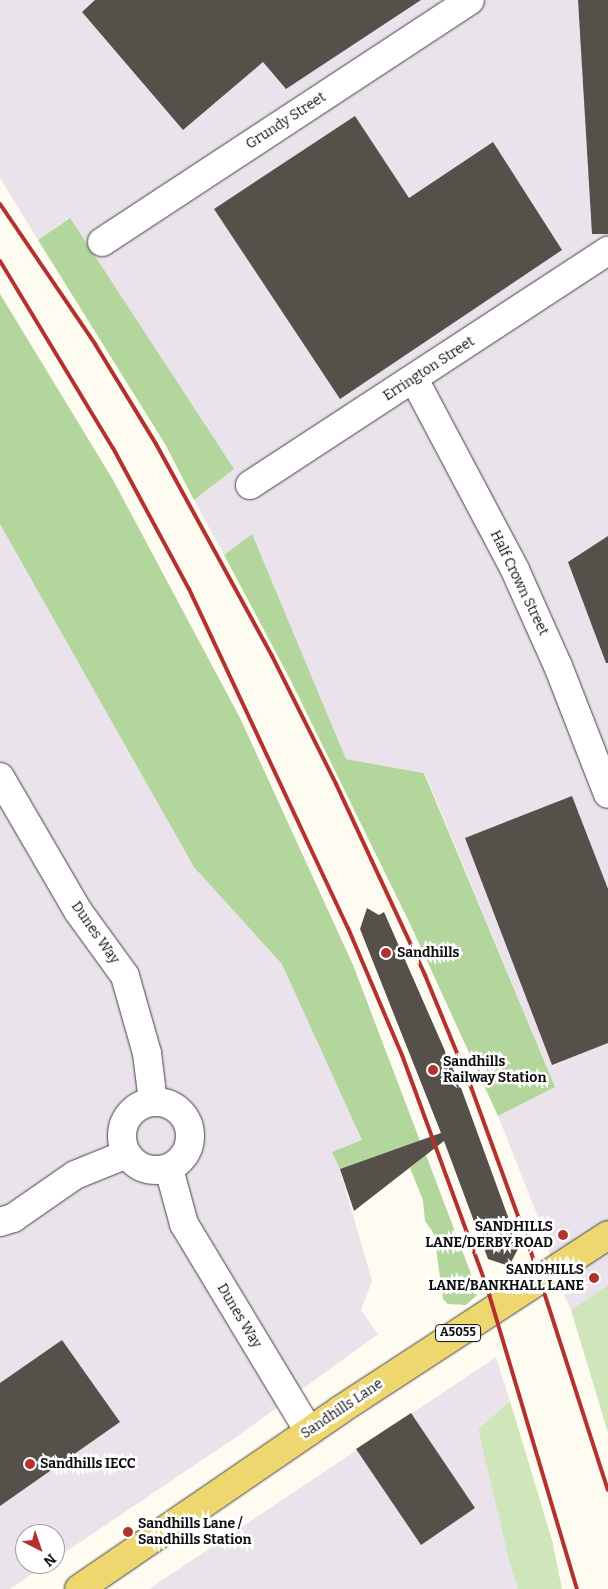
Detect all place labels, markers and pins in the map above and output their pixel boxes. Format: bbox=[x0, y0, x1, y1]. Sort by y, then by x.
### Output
place label: Sandhills bbox=[397, 945, 459, 961]
marker: Sandhills bbox=[379, 946, 393, 960]
place label: Sandhills Railway Station bbox=[443, 1054, 546, 1086]
marker: Sandhills Railway Station bbox=[427, 1064, 439, 1076]
place label: SANDHILLS LANE/DERBY ROAD bbox=[425, 1219, 553, 1252]
marker: SANDHILLS LANE/DERBY ROAD bbox=[557, 1229, 569, 1241]
place label: SANDHILLS LANE/BANKHALL LANE bbox=[429, 1262, 584, 1294]
marker: SANDHILLS LANE/BANKHALL LANE bbox=[588, 1272, 600, 1284]
place label: Sandhills IECC bbox=[40, 1456, 136, 1472]
marker: Sandhills IECC bbox=[24, 1458, 36, 1470]
place label: Sandhills Lane / Sandhills Station bbox=[138, 1516, 252, 1548]
marker: Sandhills Lane / Sandhills Station bbox=[122, 1526, 134, 1538]

